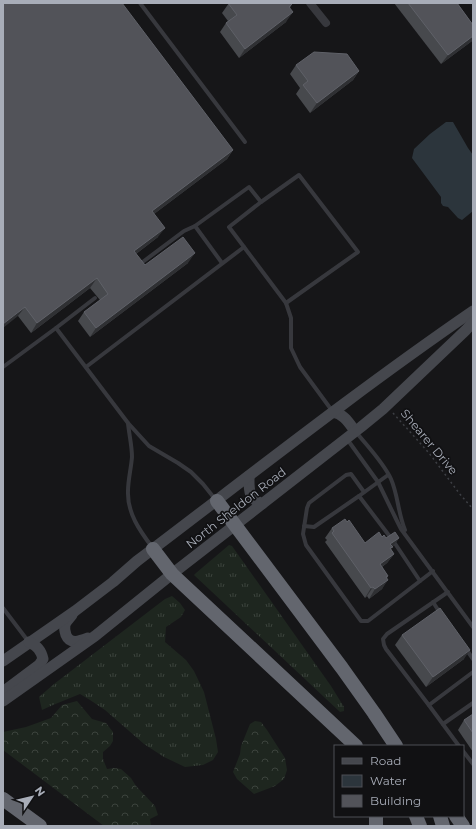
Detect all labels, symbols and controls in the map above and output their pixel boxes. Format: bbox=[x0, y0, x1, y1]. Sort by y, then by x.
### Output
street label: Shearer Drive bbox=[398, 406, 461, 478]
street label: North Sheldon Road bbox=[183, 464, 289, 551]
legend bbox=[334, 745, 464, 817]
text: Road bbox=[370, 753, 401, 768]
text: Water bbox=[370, 773, 407, 788]
north arrow bbox=[12, 777, 52, 817]
text: N bbox=[32, 784, 48, 799]
text: Building bbox=[370, 793, 421, 808]

